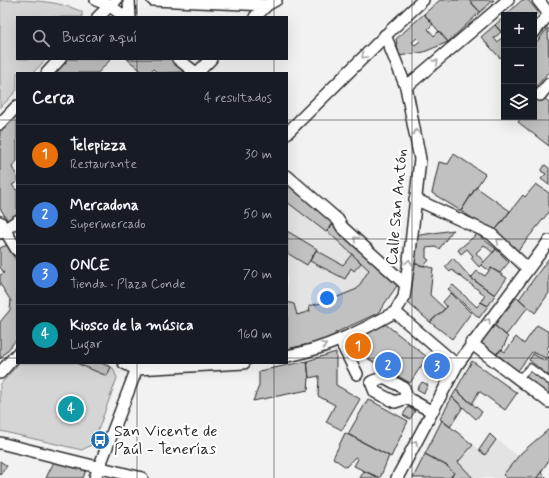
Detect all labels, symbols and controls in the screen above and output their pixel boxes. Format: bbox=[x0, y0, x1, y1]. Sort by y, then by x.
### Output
map controls bbox=[501, 12, 537, 120]
button: + bbox=[501, 12, 537, 48]
search box bbox=[16, 16, 288, 60]
icon: search bbox=[30, 27, 52, 49]
text: Buscar aquí bbox=[62, 28, 137, 48]
button: − bbox=[501, 48, 537, 84]
one-way arrow bbox=[361, 51, 369, 59]
one-way arrow bbox=[431, 59, 439, 67]
button: layers bbox=[501, 84, 537, 120]
text: Cerca bbox=[32, 87, 75, 109]
text: 4 resultados bbox=[204, 90, 272, 107]
one-way arrow bbox=[412, 129, 421, 136]
text: Telepizza bbox=[70, 136, 127, 156]
text: 1 bbox=[42, 146, 48, 163]
text: 30 m bbox=[245, 146, 272, 163]
street label: Calle San Antón bbox=[381, 148, 413, 266]
text: Restaurante bbox=[70, 156, 137, 173]
text: Mercadona bbox=[70, 196, 139, 216]
text: 2 bbox=[42, 206, 48, 223]
text: 50 m bbox=[243, 206, 272, 223]
text: Supermercado bbox=[70, 216, 146, 233]
one-way arrow bbox=[353, 237, 360, 244]
one-way arrow bbox=[496, 239, 504, 246]
text: ONCE bbox=[70, 256, 110, 276]
one-way arrow bbox=[404, 258, 413, 265]
text: 3 bbox=[42, 266, 48, 283]
text: 70 m bbox=[243, 266, 272, 283]
text: Tienda · Plaza Conde bbox=[70, 276, 186, 293]
your location bbox=[317, 288, 337, 308]
text: Kiosco de la música bbox=[70, 316, 194, 336]
one-way arrow bbox=[483, 319, 490, 326]
text: 4 bbox=[41, 326, 49, 343]
text: 160 m bbox=[237, 326, 272, 343]
pin: 1 bbox=[345, 331, 371, 361]
text: Lugar bbox=[70, 336, 102, 353]
one-way arrow bbox=[321, 342, 328, 350]
pin: 2 bbox=[375, 350, 401, 380]
pin: 3 bbox=[424, 351, 450, 381]
pin: 4 bbox=[58, 394, 84, 424]
place label: San Vicente de Paúl - Tenerías bbox=[114, 421, 217, 460]
bus stop icon: San Vicente de Paúl - Tenerías bbox=[89, 429, 111, 451]
one-way arrow bbox=[410, 440, 418, 447]

